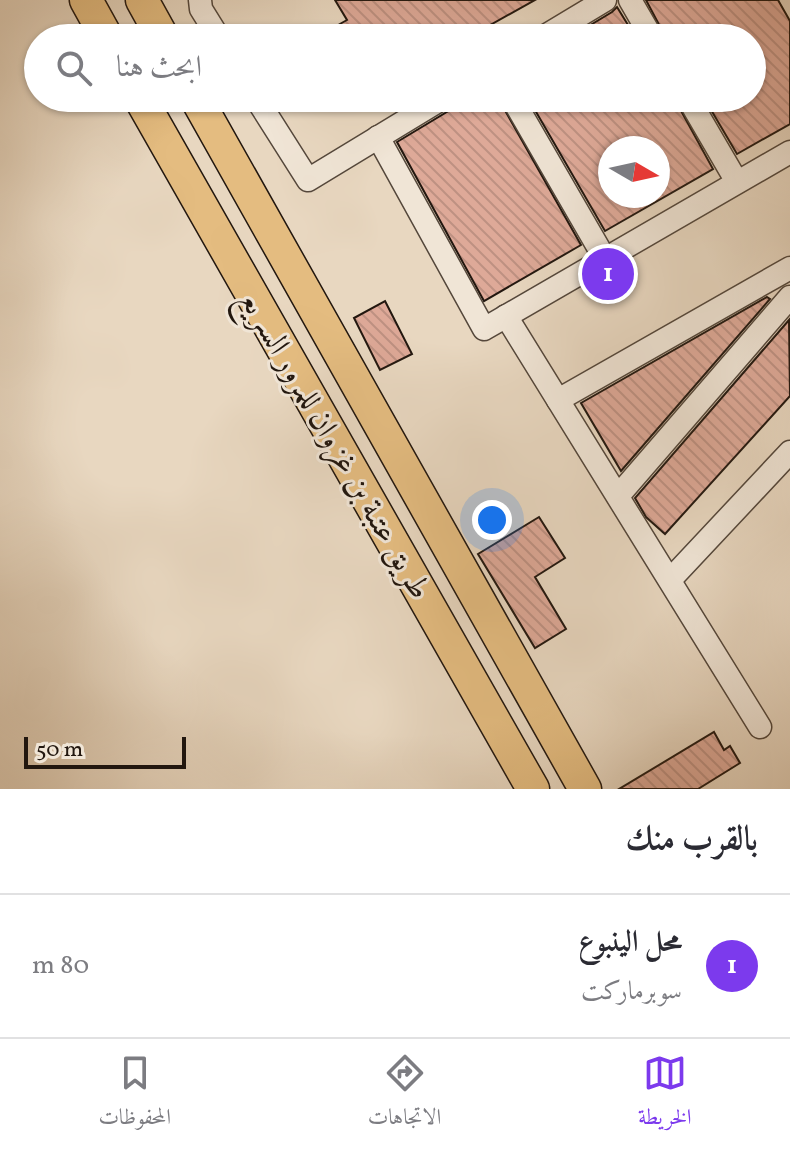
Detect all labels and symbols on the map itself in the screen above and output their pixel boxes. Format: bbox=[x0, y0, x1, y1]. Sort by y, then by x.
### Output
north arrow bbox=[598, 136, 670, 208]
pin: 1 bbox=[582, 244, 634, 304]
street label: طريق عتبة بن غزوان للمرور السريع bbox=[223, 283, 440, 610]
your location bbox=[472, 500, 512, 540]
scale bar bbox=[24, 733, 186, 769]

